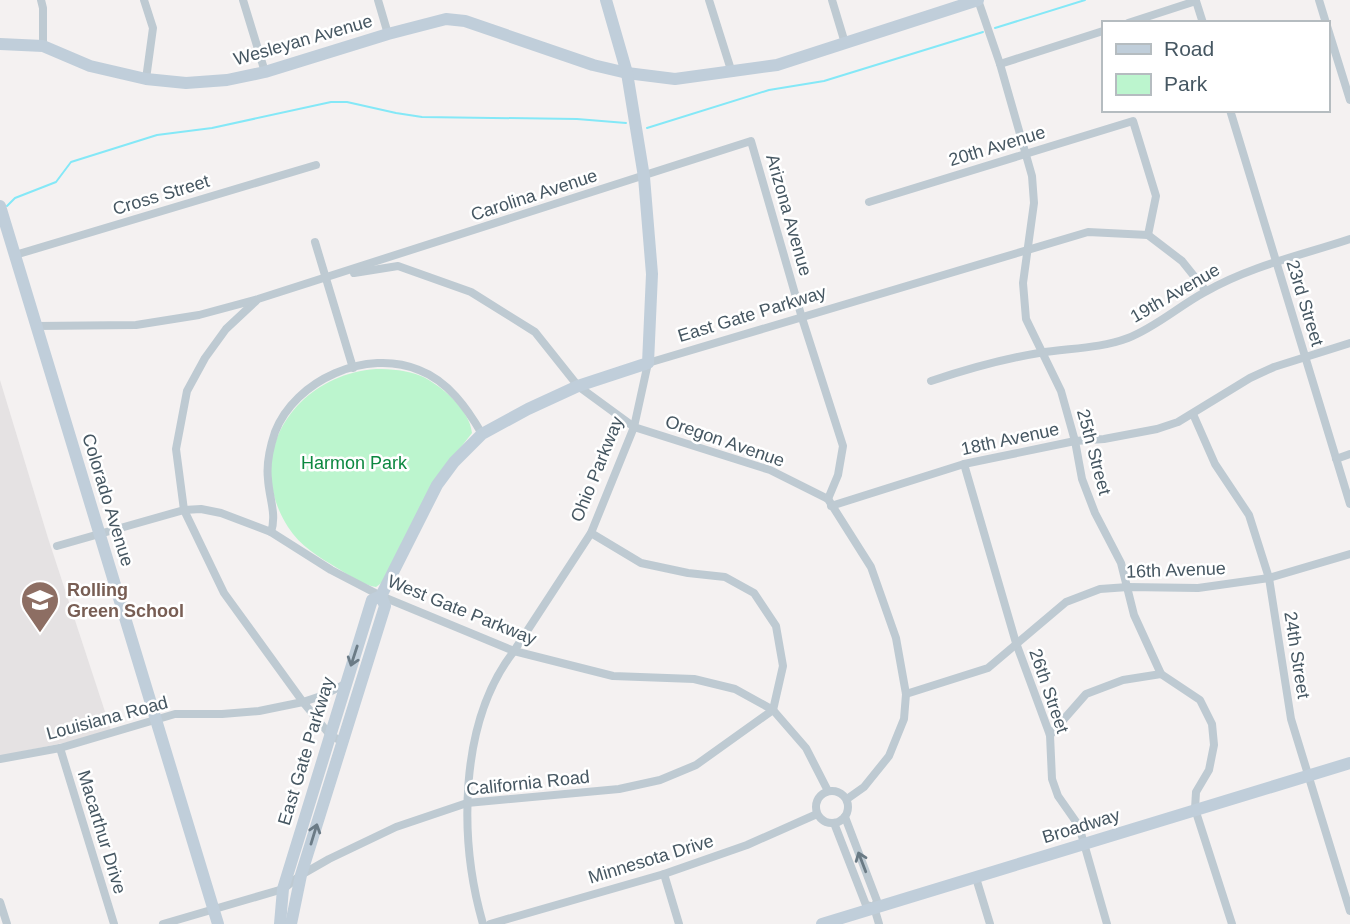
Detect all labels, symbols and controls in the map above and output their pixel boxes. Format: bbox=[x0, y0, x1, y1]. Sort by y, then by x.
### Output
street label: Wesleyan Avenue bbox=[231, 11, 375, 69]
legend bbox=[1102, 21, 1329, 112]
text: Road bbox=[1164, 37, 1214, 60]
text: Park bbox=[1164, 72, 1208, 95]
street label: 20th Avenue bbox=[946, 122, 1048, 170]
street label: Arizona Avenue bbox=[762, 152, 816, 278]
street label: Carolina Avenue bbox=[468, 165, 600, 225]
street label: Cross Street bbox=[110, 171, 212, 219]
street label: 23rd Street bbox=[1282, 257, 1328, 349]
street label: 19th Avenue bbox=[1127, 259, 1223, 327]
street label: East Gate Parkway bbox=[675, 282, 829, 346]
street label: 25th Street bbox=[1073, 407, 1115, 497]
street label: Oregon Avenue bbox=[663, 411, 787, 471]
street label: Ohio Parkway bbox=[567, 413, 627, 525]
street label: 18th Avenue bbox=[959, 419, 1061, 459]
street label: Colorado Avenue bbox=[78, 431, 138, 569]
park label: Harmon Park bbox=[301, 453, 408, 473]
street label: 16th Avenue bbox=[1126, 558, 1226, 582]
street label: West Gate Parkway bbox=[385, 571, 539, 649]
school or university icon: Rolling Green School bbox=[19, 579, 61, 634]
place label: Rolling Green School bbox=[67, 580, 184, 621]
street label: 24th Street bbox=[1280, 610, 1314, 700]
one-way arrow bbox=[346, 644, 359, 666]
street label: 26th Street bbox=[1025, 646, 1073, 736]
street label: East Gate Parkway bbox=[274, 674, 338, 828]
street label: Louisiana Road bbox=[44, 692, 170, 744]
street label: California Road bbox=[465, 767, 591, 799]
street label: Macarthur Drive bbox=[74, 768, 130, 896]
street label: Broadway bbox=[1040, 805, 1122, 847]
one-way arrow bbox=[308, 824, 321, 846]
street label: Minnesota Drive bbox=[586, 830, 716, 888]
one-way arrow bbox=[855, 852, 868, 874]

